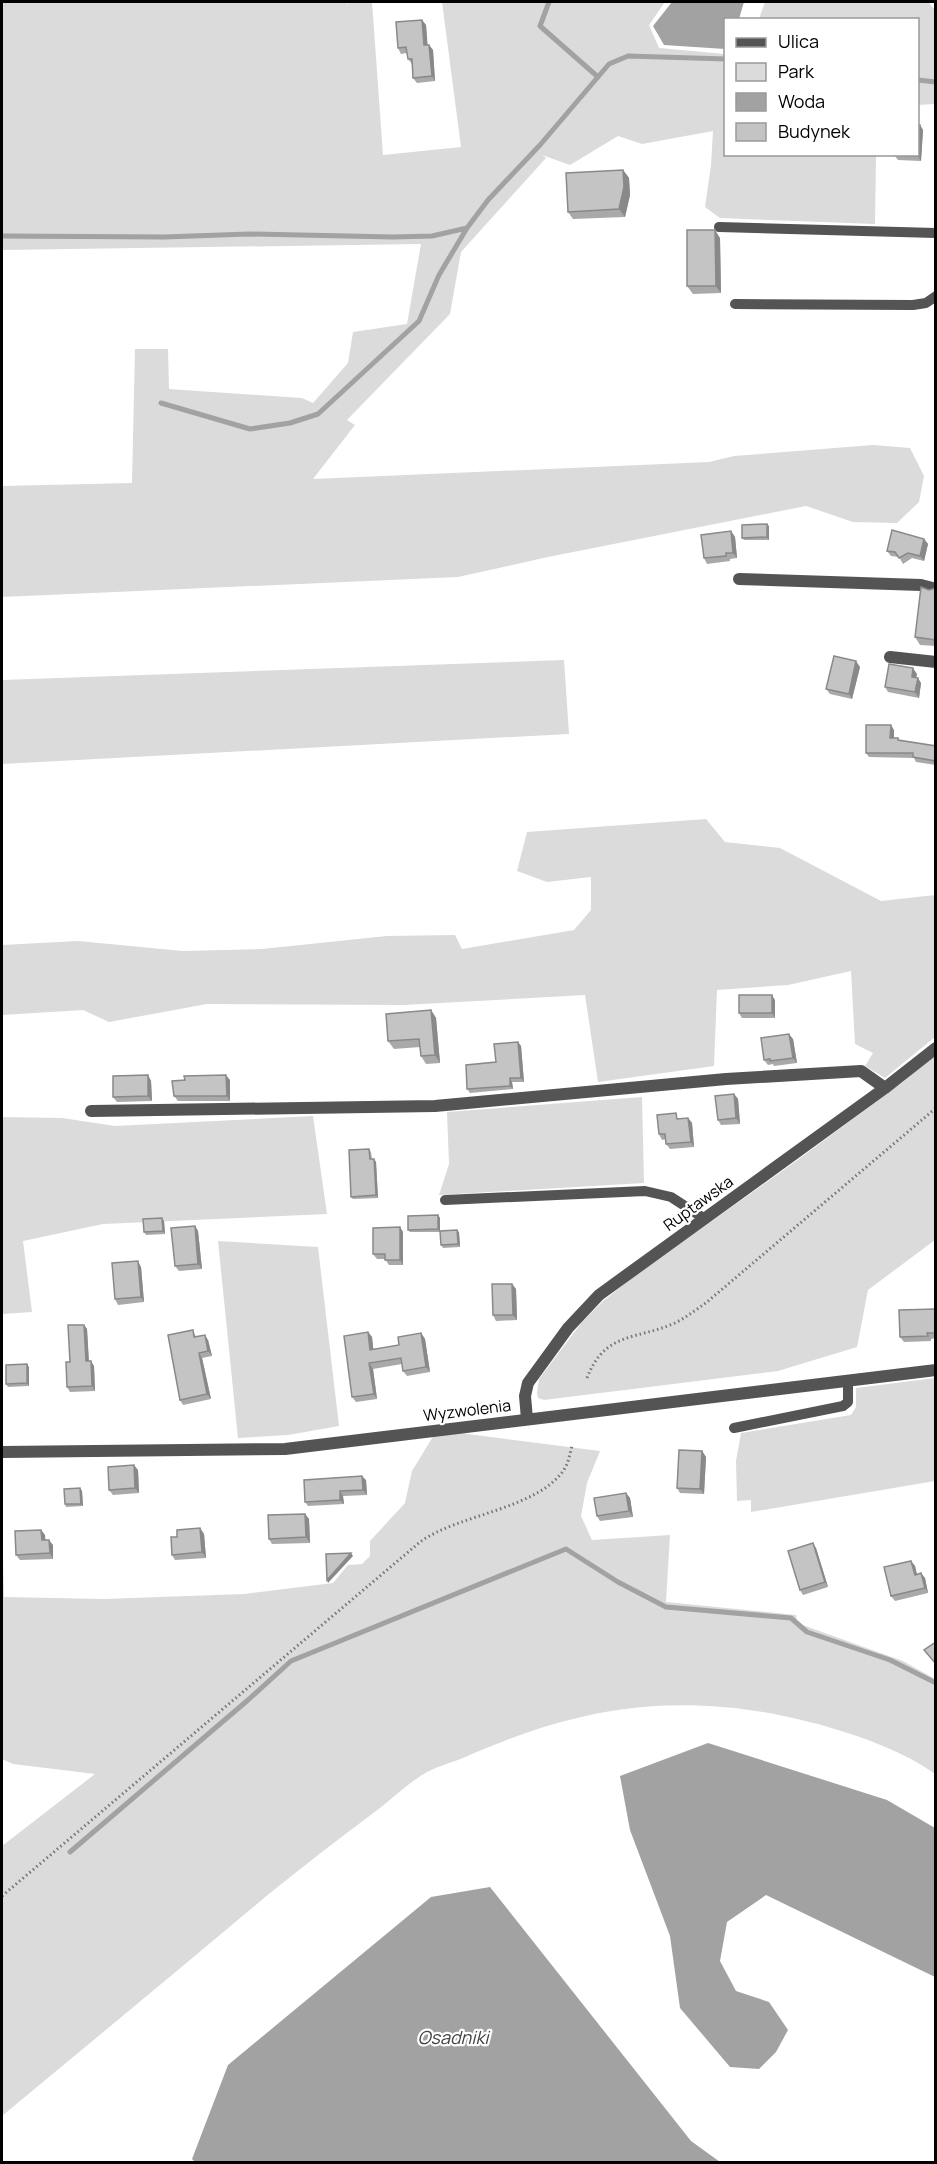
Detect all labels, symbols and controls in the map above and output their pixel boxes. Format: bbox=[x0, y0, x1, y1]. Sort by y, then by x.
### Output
legend bbox=[724, 18, 919, 156]
text: Ulica bbox=[778, 29, 819, 53]
text: Park bbox=[778, 59, 815, 83]
text: Woda bbox=[778, 89, 825, 113]
text: Budynek bbox=[778, 119, 851, 143]
street label: Ruptawska bbox=[659, 1170, 737, 1236]
street label: Wyzwolenia bbox=[422, 1394, 512, 1426]
water label: Osadniki bbox=[417, 2025, 491, 2049]

